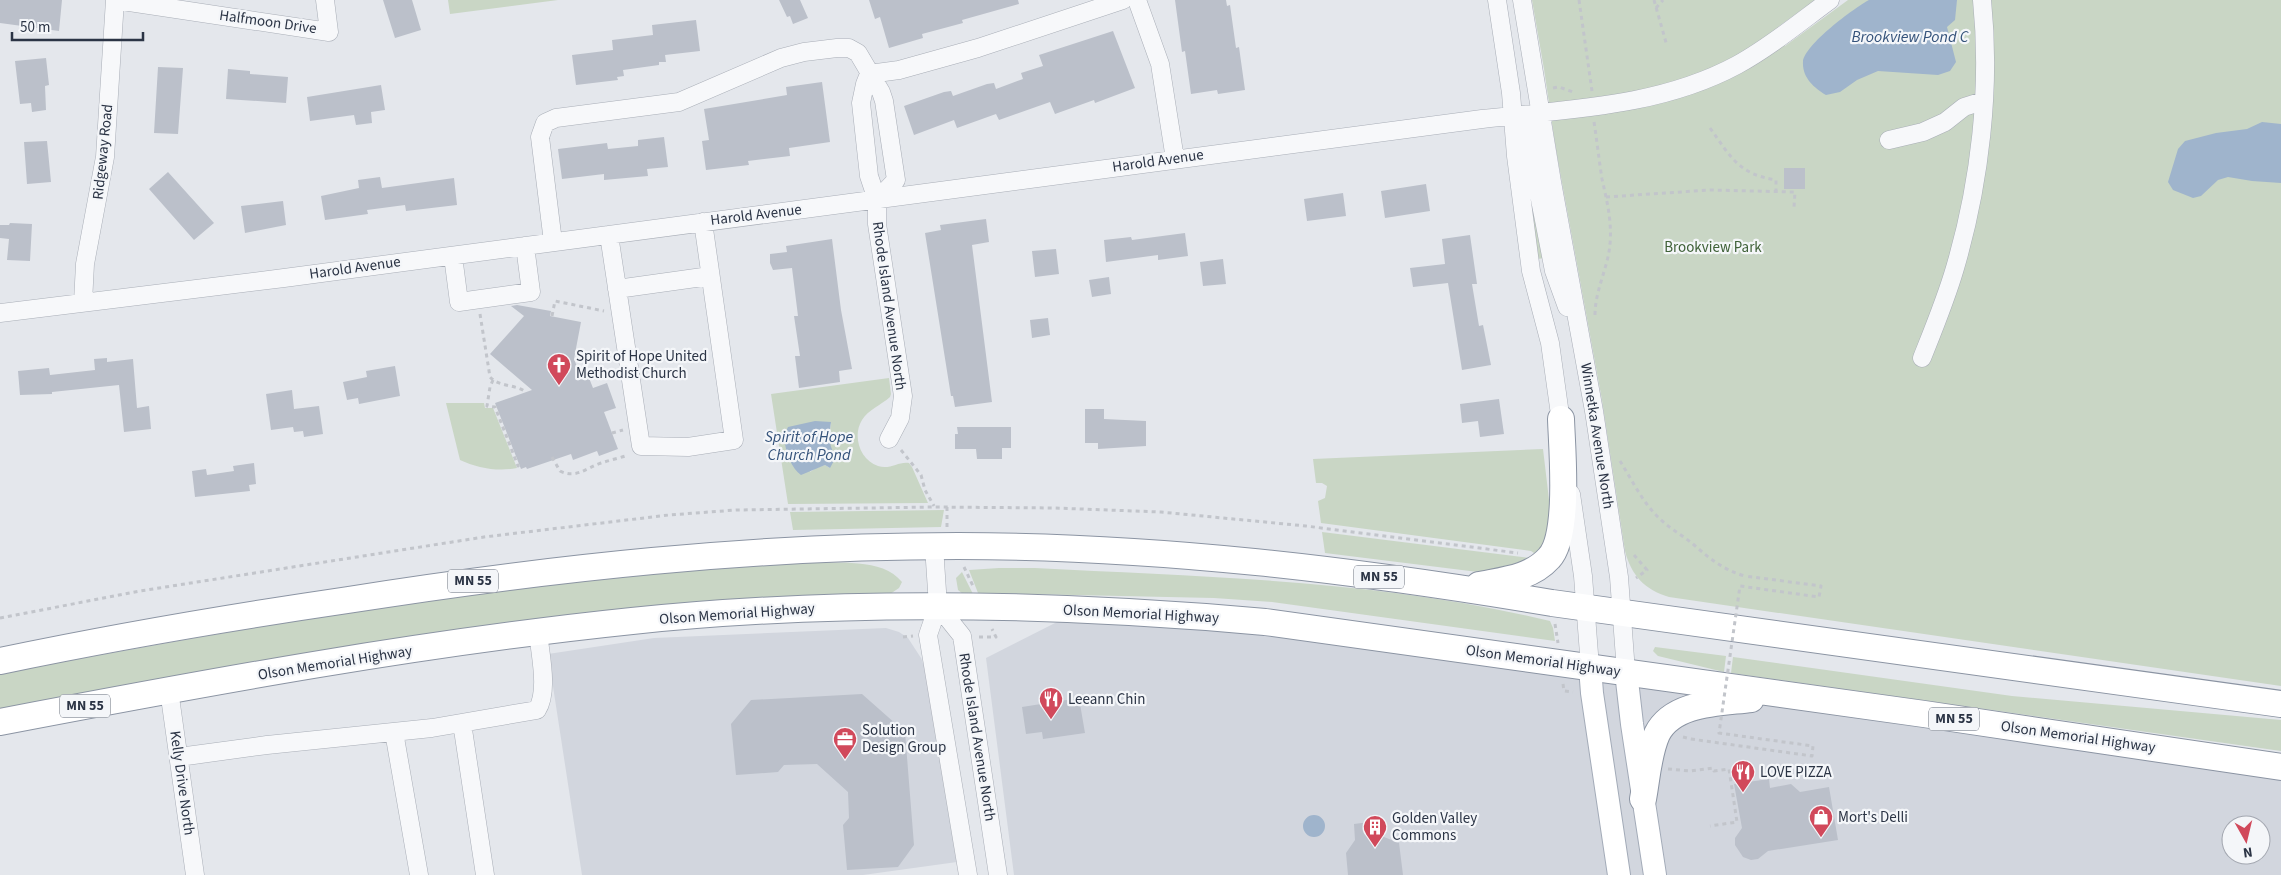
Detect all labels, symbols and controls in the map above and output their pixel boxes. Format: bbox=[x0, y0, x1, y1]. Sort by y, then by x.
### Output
street label: Halfmoon Drive bbox=[218, 5, 318, 39]
scale bar bbox=[12, 10, 144, 42]
text: 50 m bbox=[20, 17, 50, 38]
water label: Brookview Pond C bbox=[1851, 26, 1969, 48]
street label: Ridgeway Road bbox=[88, 103, 118, 201]
street label: Harold Avenue bbox=[1111, 144, 1205, 178]
street label: Harold Avenue bbox=[709, 199, 803, 231]
street label: Rhode Island Avenue North bbox=[867, 220, 911, 392]
park label: Brookview Park bbox=[1664, 237, 1762, 258]
street label: Harold Avenue bbox=[308, 251, 402, 285]
place label: Spirit of Hope United Methodist Church bbox=[576, 346, 707, 384]
church icon: Spirit of Hope United Methodist Church bbox=[546, 352, 572, 386]
street label: Winnetka Avenue North bbox=[1575, 361, 1619, 511]
water label: Spirit of Hope Church Pond bbox=[765, 426, 854, 466]
road number: MN 55 bbox=[1354, 566, 1404, 588]
road number: MN 55 bbox=[448, 570, 498, 592]
street label: Olson Memorial Highway bbox=[658, 598, 816, 630]
street label: Olson Memorial Highway bbox=[1063, 599, 1219, 629]
street label: Olson Memorial Highway bbox=[256, 640, 414, 686]
street label: Olson Memorial Highway bbox=[1464, 640, 1622, 682]
street label: Rhode Island Avenue North bbox=[953, 651, 1001, 823]
restaurant icon: Leeann Chin bbox=[1038, 686, 1064, 720]
place label: Leeann Chin bbox=[1068, 689, 1145, 710]
road number: MN 55 bbox=[60, 694, 110, 718]
road number: MN 55 bbox=[1929, 708, 1979, 731]
street label: Olson Memorial Highway bbox=[1999, 716, 2157, 758]
place label: Solution Design Group bbox=[862, 720, 946, 758]
office icon: Solution Design Group bbox=[832, 726, 858, 760]
street label: Kelly Drive North bbox=[164, 729, 200, 837]
restaurant icon: LOVE PIZZA bbox=[1730, 759, 1756, 793]
place label: LOVE PIZZA bbox=[1760, 762, 1833, 783]
shop icon: Mort's Delli bbox=[1808, 804, 1834, 838]
place label: Mort's Delli bbox=[1838, 807, 1908, 828]
place label: Golden Valley Commons bbox=[1392, 808, 1477, 846]
building icon: Golden Valley Commons bbox=[1362, 814, 1388, 848]
north arrow bbox=[2221, 815, 2271, 865]
text: N bbox=[2242, 841, 2254, 862]

